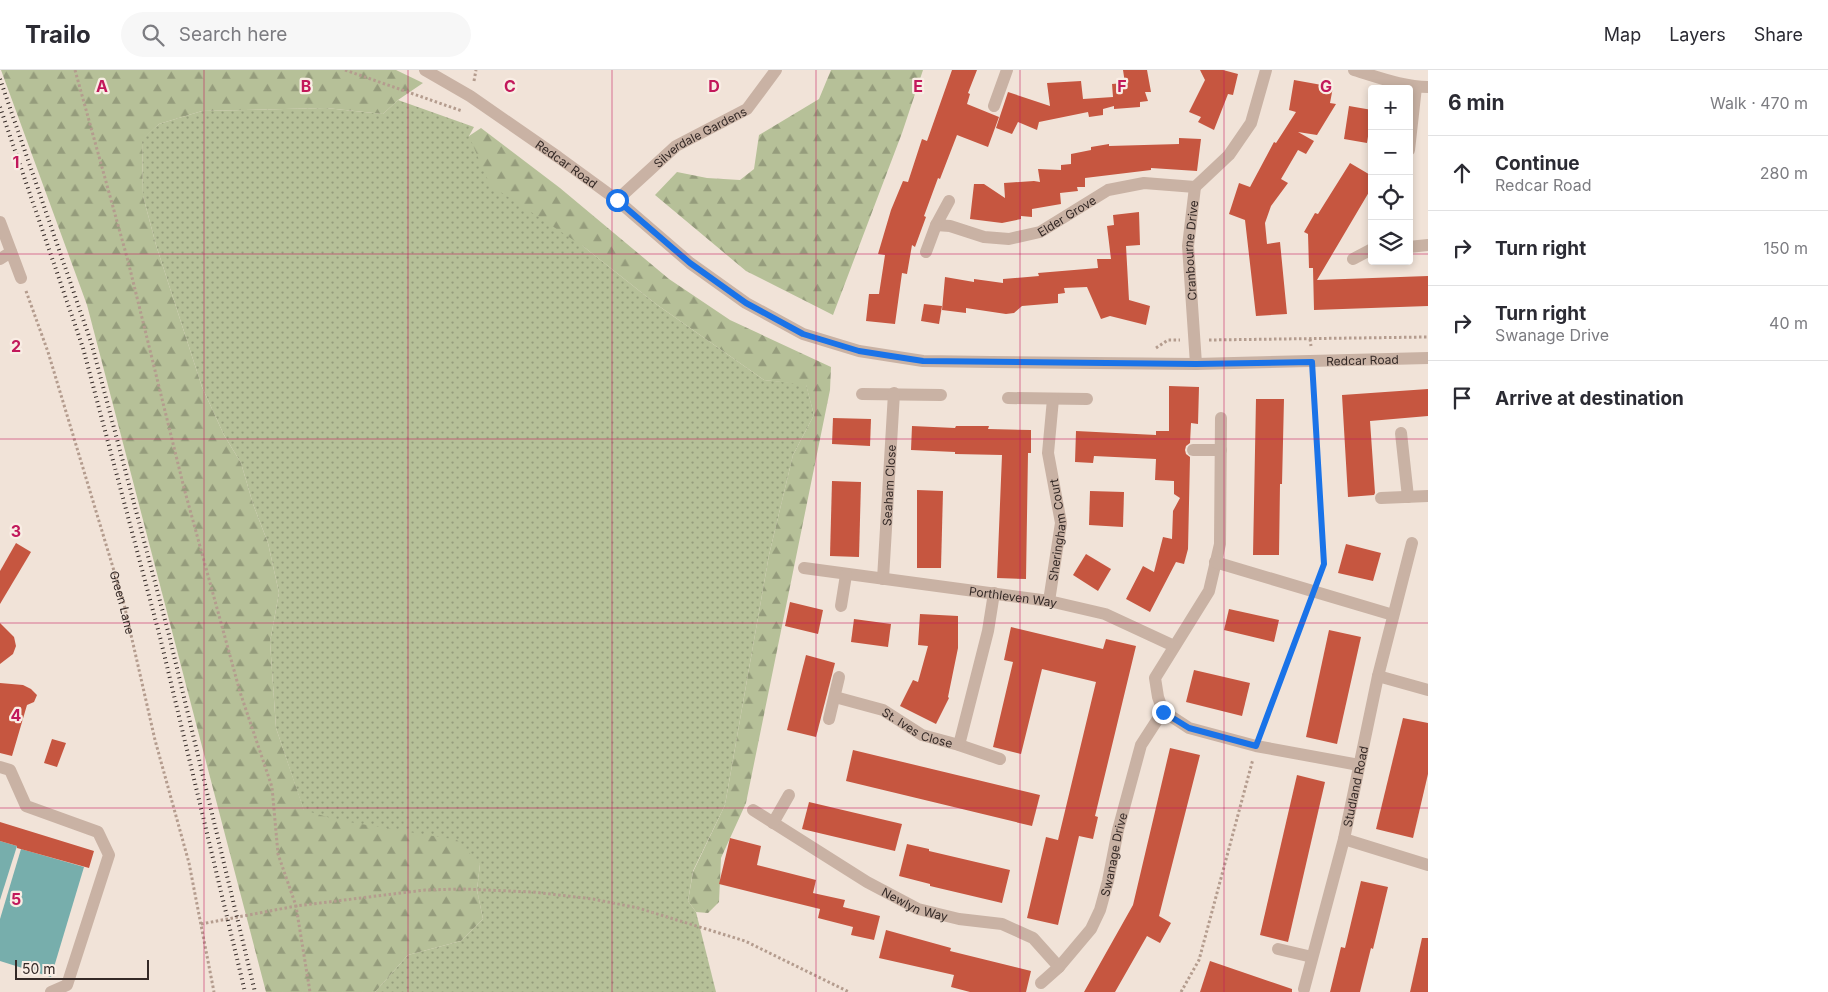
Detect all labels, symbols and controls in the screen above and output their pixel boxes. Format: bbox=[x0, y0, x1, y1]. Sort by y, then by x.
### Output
search box bbox=[121, 12, 471, 57]
text: Trailo bbox=[25, 20, 91, 49]
icon: search bbox=[139, 21, 167, 49]
text: Search here bbox=[179, 23, 287, 46]
text: Map bbox=[1604, 24, 1641, 45]
text: Layers bbox=[1669, 24, 1726, 45]
text: Share bbox=[1754, 24, 1803, 45]
text: A bbox=[96, 76, 108, 96]
text: B bbox=[301, 76, 311, 96]
text: C bbox=[504, 76, 516, 96]
text: D bbox=[708, 76, 720, 96]
text: E bbox=[913, 76, 923, 96]
text: F bbox=[1117, 76, 1127, 96]
text: G bbox=[1320, 76, 1332, 96]
map controls bbox=[1368, 85, 1413, 265]
button: + bbox=[1368, 85, 1413, 130]
text: 6 min bbox=[1448, 90, 1505, 115]
text: Walk · 470 m bbox=[1710, 93, 1808, 113]
street label: Silverdale Gardens bbox=[650, 103, 749, 171]
button: − bbox=[1368, 130, 1413, 175]
street label: Redcar Road bbox=[533, 136, 601, 191]
text: 1 bbox=[13, 152, 19, 172]
text: Continue bbox=[1495, 152, 1580, 175]
icon: ahead bbox=[1448, 159, 1476, 187]
text: 280 m bbox=[1760, 163, 1808, 183]
button: locate bbox=[1368, 175, 1413, 220]
text: Redcar Road bbox=[1495, 175, 1592, 195]
route start bbox=[606, 189, 629, 212]
street label: Elder Grove bbox=[1034, 192, 1099, 239]
street label: Cranbourne Drive bbox=[1180, 199, 1201, 301]
button: layers bbox=[1368, 220, 1413, 265]
icon: right bbox=[1448, 234, 1476, 262]
text: Turn right bbox=[1495, 237, 1586, 260]
text: 150 m bbox=[1763, 238, 1808, 258]
text: Turn right bbox=[1495, 302, 1586, 325]
icon: right bbox=[1448, 309, 1476, 337]
text: 40 m bbox=[1769, 313, 1808, 333]
text: Swanage Drive bbox=[1495, 325, 1609, 345]
text: 2 bbox=[11, 336, 21, 356]
street label: Redcar Road bbox=[1326, 351, 1399, 368]
icon: arrive bbox=[1448, 384, 1476, 412]
text: Arrive at destination bbox=[1495, 387, 1684, 410]
street label: Seaham Close bbox=[879, 444, 898, 526]
street label: Sheringham Court bbox=[1045, 478, 1069, 582]
text: 3 bbox=[11, 521, 21, 541]
street label: Green Lane bbox=[107, 569, 138, 636]
street label: Porthleven Way bbox=[968, 583, 1059, 610]
route end bbox=[1152, 701, 1175, 724]
street label: St. Ives Close bbox=[880, 704, 954, 750]
text: 4 bbox=[11, 705, 22, 725]
street label: Studland Road bbox=[1339, 744, 1371, 828]
street label: Swanage Drive bbox=[1097, 811, 1130, 898]
street label: Newlyn Way bbox=[879, 884, 950, 924]
text: 5 bbox=[11, 889, 21, 909]
scale bar bbox=[15, 957, 149, 980]
text: 50 m bbox=[22, 960, 56, 977]

